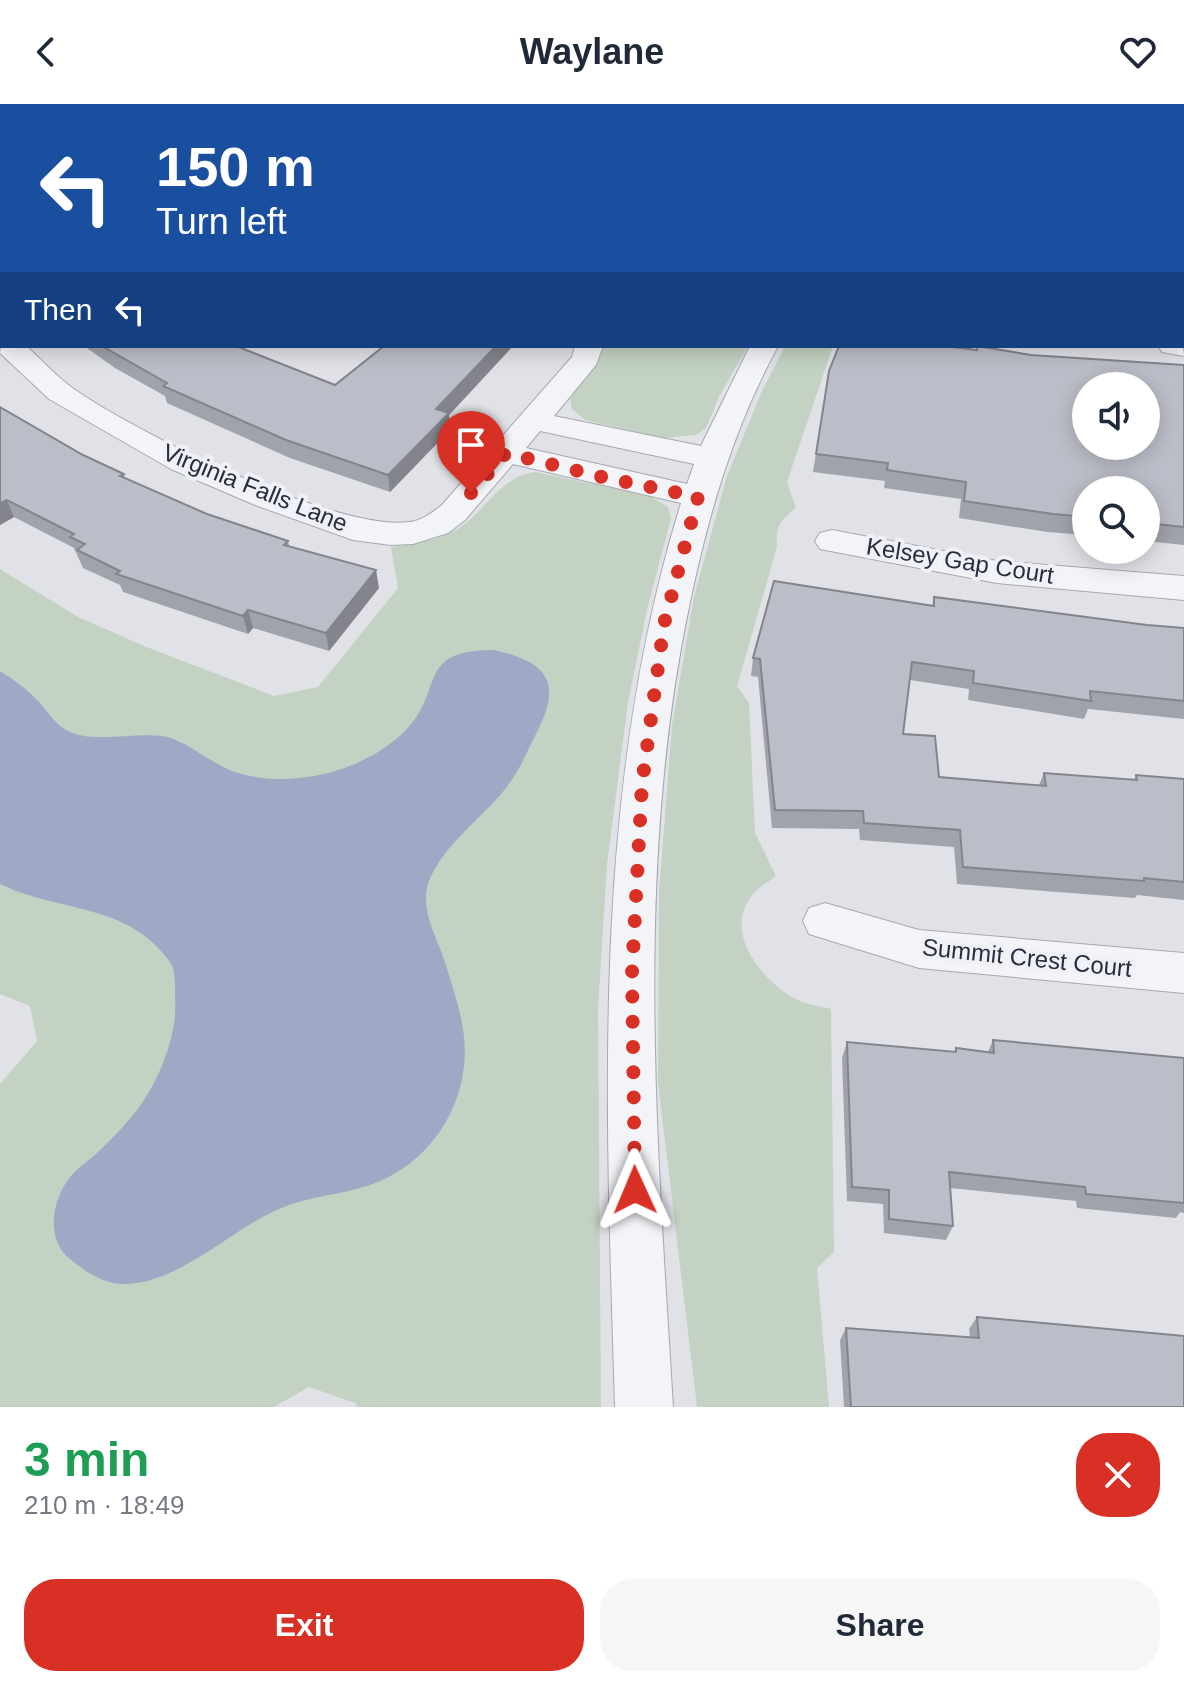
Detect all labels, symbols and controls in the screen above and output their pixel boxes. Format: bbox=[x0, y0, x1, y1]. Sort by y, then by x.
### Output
icon: back bbox=[24, 30, 68, 74]
icon: heart bbox=[1116, 30, 1160, 74]
text: Waylane bbox=[520, 31, 664, 72]
text: 150 m bbox=[156, 135, 315, 198]
icon: left bbox=[24, 136, 128, 240]
text: Turn left bbox=[156, 201, 287, 242]
icon: left bbox=[108, 288, 152, 332]
text: Then bbox=[24, 293, 92, 326]
map controls bbox=[1072, 372, 1160, 564]
button: sound bbox=[1072, 372, 1160, 460]
pin bbox=[437, 411, 505, 493]
icon: arrive bbox=[449, 423, 493, 467]
street label: Virginia Falls Lane bbox=[159, 438, 352, 537]
button: search bbox=[1072, 476, 1160, 564]
street label: Kelsey Gap Court bbox=[864, 532, 1056, 589]
street label: Summit Crest Court bbox=[921, 933, 1134, 982]
position arrow bbox=[593, 1148, 677, 1232]
text: 3 min bbox=[24, 1433, 149, 1486]
button: close bbox=[1076, 1433, 1160, 1517]
text: 210 m · 18:49 bbox=[24, 1490, 184, 1520]
button: Exit bbox=[24, 1579, 584, 1671]
button: Share bbox=[600, 1579, 1160, 1671]

